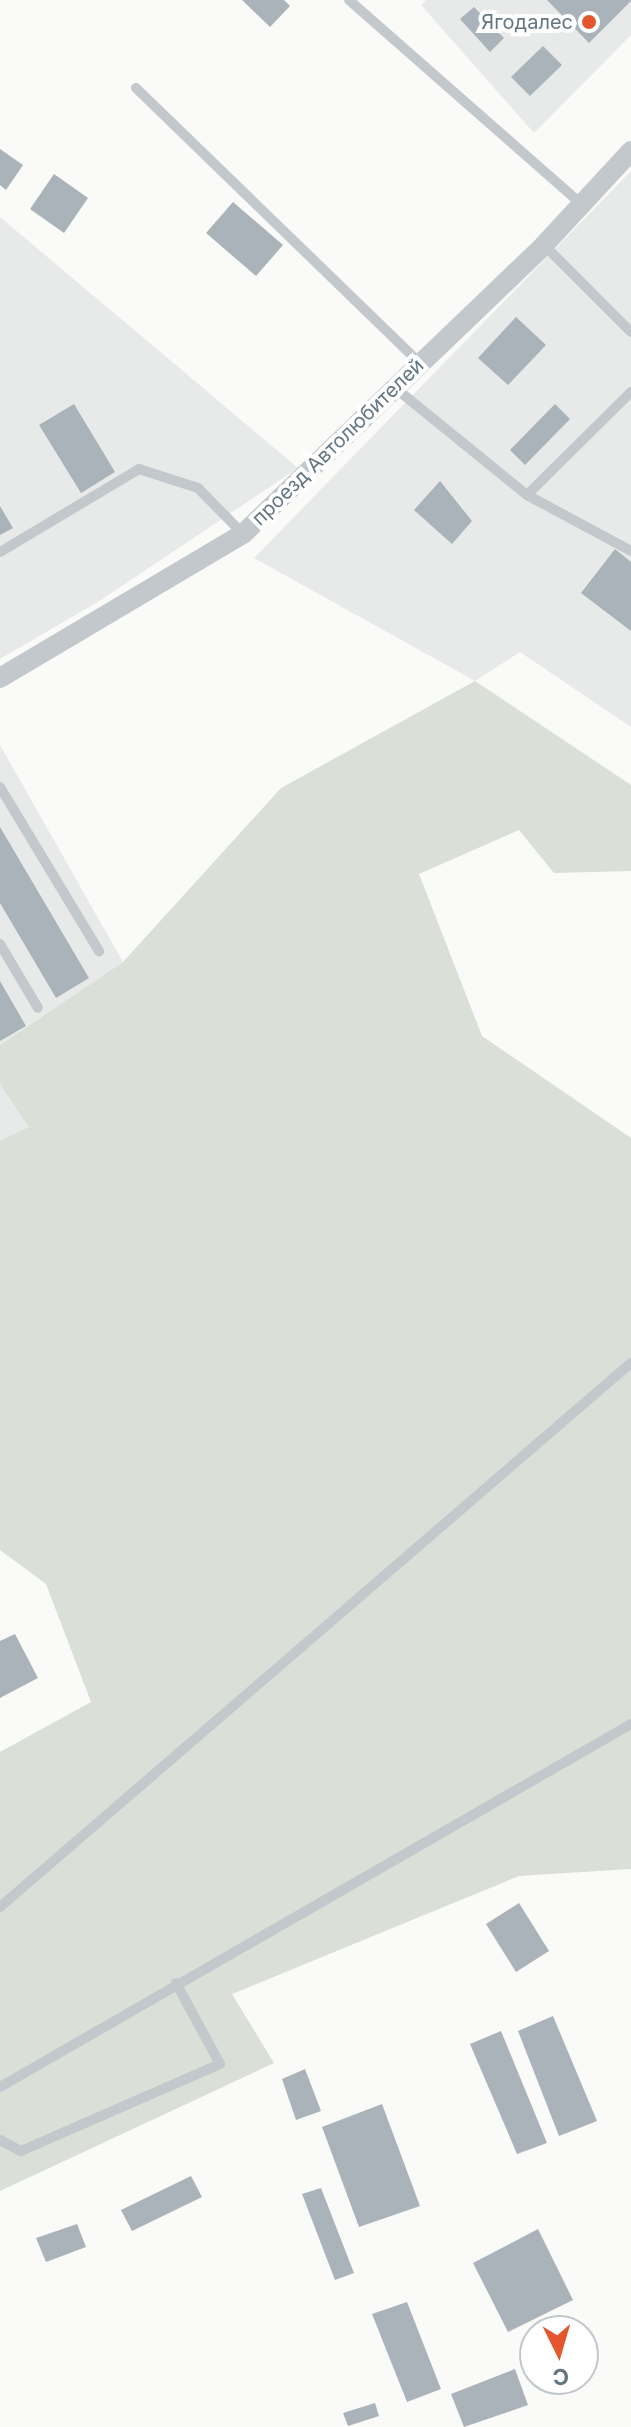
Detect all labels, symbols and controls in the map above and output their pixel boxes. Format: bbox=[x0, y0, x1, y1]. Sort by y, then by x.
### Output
place label: Ягодалес bbox=[481, 10, 573, 34]
marker: Ягодалес bbox=[580, 13, 598, 31]
street label: проезд Автолюбителей bbox=[247, 354, 429, 530]
north arrow bbox=[519, 2315, 599, 2395]
text: С bbox=[552, 2363, 570, 2391]

